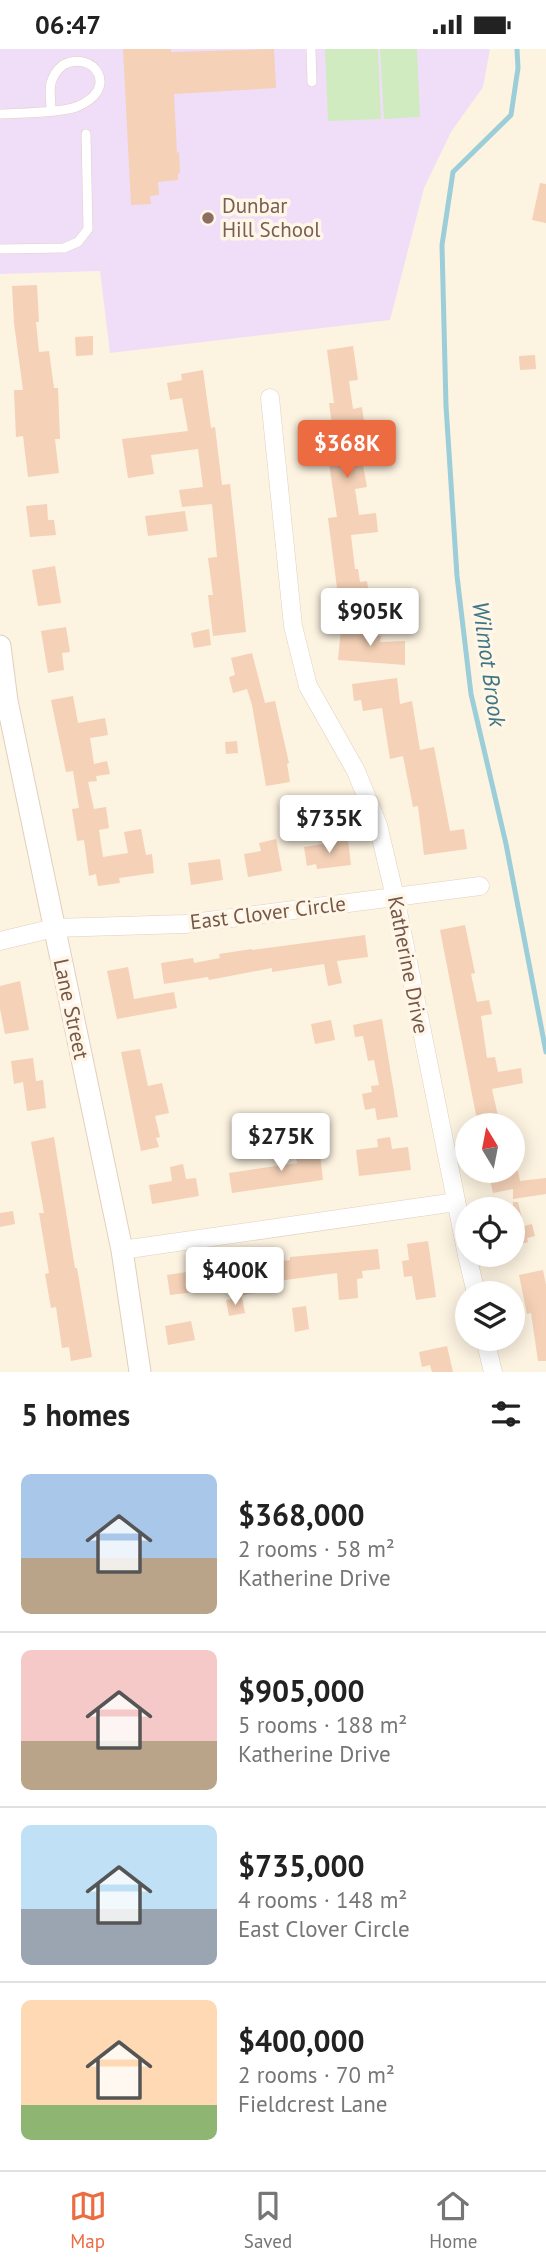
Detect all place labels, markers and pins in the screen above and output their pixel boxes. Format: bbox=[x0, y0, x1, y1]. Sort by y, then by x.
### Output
place label: Dunbar Hill School bbox=[222, 192, 320, 243]
marker: Dunbar Hill School bbox=[200, 210, 216, 226]
pin: $368K bbox=[298, 421, 396, 480]
pin: $905K bbox=[321, 589, 419, 648]
pin: $735K bbox=[280, 795, 378, 855]
pin: $275K bbox=[232, 1113, 330, 1173]
pin: $400K bbox=[186, 1247, 284, 1307]

